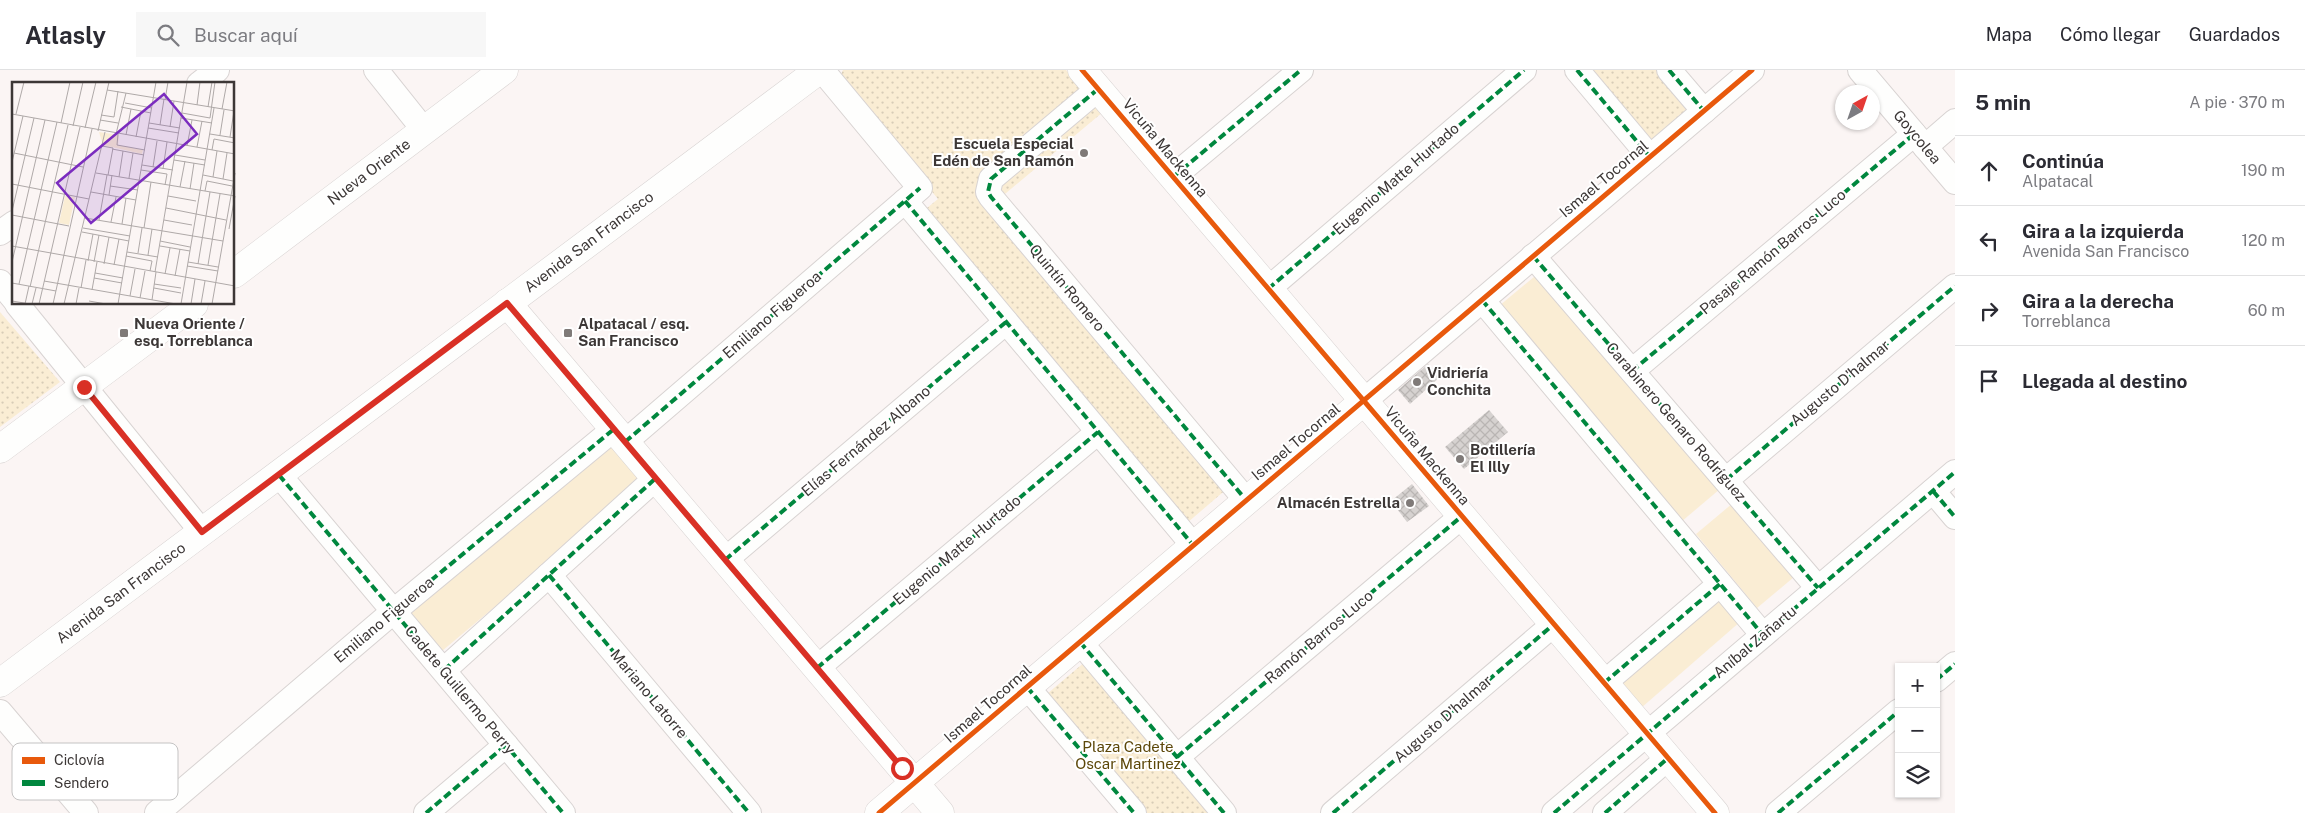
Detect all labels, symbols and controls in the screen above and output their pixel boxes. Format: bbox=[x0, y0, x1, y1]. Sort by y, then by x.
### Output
search box bbox=[136, 12, 486, 57]
text: Atlasly bbox=[25, 21, 106, 49]
icon: search bbox=[154, 21, 182, 49]
text: Buscar aquí bbox=[194, 24, 298, 46]
text: Mapa bbox=[1986, 24, 2032, 45]
text: Cómo llegar bbox=[2060, 24, 2161, 45]
text: Guardados bbox=[2189, 24, 2280, 45]
inset map bbox=[12, 82, 235, 305]
north arrow bbox=[1835, 85, 1880, 130]
text: 5 min bbox=[1975, 90, 2031, 115]
text: A pie · 370 m bbox=[2189, 93, 2285, 112]
street label: Vicuña Mackenna bbox=[1119, 95, 1211, 200]
street label: Goycolea bbox=[1890, 106, 1945, 167]
street label: Eugenio Matte Hurtado bbox=[1329, 119, 1462, 238]
street label: Nueva Oriente bbox=[324, 135, 413, 208]
place label: Escuela Especial Edén de San Ramón bbox=[933, 135, 1074, 169]
street label: Ismael Tocornal bbox=[1556, 137, 1651, 220]
marker: Escuela Especial Edén de San Ramón bbox=[1078, 147, 1090, 159]
text: Continúa bbox=[2022, 150, 2104, 172]
icon: ahead bbox=[1975, 157, 2003, 185]
text: 190 m bbox=[2241, 161, 2285, 180]
text: Alpatacal bbox=[2022, 172, 2093, 191]
street label: Pasaje Ramón Barros Luco bbox=[1696, 186, 1849, 318]
street label: Avenida San Francisco bbox=[521, 188, 656, 296]
text: Gira a la izquierda bbox=[2022, 220, 2184, 242]
icon: left bbox=[1975, 227, 2003, 255]
text: 120 m bbox=[2241, 231, 2285, 250]
street label: Quintín Romero bbox=[1026, 241, 1109, 335]
text: Avenida San Francisco bbox=[2022, 242, 2189, 261]
street label: Emiliano Figueroa bbox=[719, 267, 824, 362]
text: Gira a la derecha bbox=[2022, 290, 2174, 312]
icon: right bbox=[1975, 297, 2003, 325]
text: 60 m bbox=[2248, 301, 2285, 320]
text: Torreblanca bbox=[2022, 312, 2111, 331]
place label: Nueva Oriente / esq. Torreblanca bbox=[134, 315, 253, 349]
place label: Alpatacal / esq. San Francisco bbox=[578, 315, 689, 349]
marker: Nueva Oriente / esq. Torreblanca bbox=[118, 327, 130, 339]
marker: Alpatacal / esq. San Francisco bbox=[562, 327, 574, 339]
street label: Augusto D'halmar bbox=[1787, 336, 1893, 429]
street label: Carabinero Genaro Rodríguez bbox=[1603, 339, 1750, 504]
place label: Vidriería Conchita bbox=[1427, 364, 1491, 398]
icon: arrive bbox=[1975, 367, 2003, 395]
text: Llegada al destino bbox=[2022, 370, 2187, 392]
route end bbox=[73, 376, 96, 399]
marker: Vidriería Conchita bbox=[1411, 376, 1423, 388]
street label: Elías Fernández Albano bbox=[798, 382, 933, 499]
street label: Ismael Tocornal bbox=[1248, 400, 1343, 483]
street label: Vicuña Mackenna bbox=[1381, 403, 1473, 508]
place label: Botillería El Illy bbox=[1470, 441, 1536, 475]
marker: Botillería El Illy bbox=[1454, 453, 1466, 465]
street label: Eugenio Matte Hurtado bbox=[889, 491, 1024, 608]
place label: Almacén Estrella bbox=[1277, 494, 1400, 511]
marker: Almacén Estrella bbox=[1404, 497, 1416, 509]
street label: Avenida San Francisco bbox=[53, 539, 188, 647]
street label: Emiliano Figueroa bbox=[331, 573, 437, 666]
street label: Ramón Barros Luco bbox=[1261, 587, 1376, 687]
street label: Aníbal Zañartu bbox=[1710, 602, 1800, 681]
street label: Cadete Guillermo Perry bbox=[402, 622, 519, 757]
street label: Mariano Latorre bbox=[607, 646, 691, 742]
street label: Ismael Tocornal bbox=[941, 661, 1035, 746]
map controls bbox=[1895, 663, 1940, 798]
button: + bbox=[1895, 663, 1940, 708]
street label: Augusto D'halmar bbox=[1390, 671, 1495, 766]
button: − bbox=[1895, 708, 1940, 753]
park label: Plaza Cadete Oscar Martinez bbox=[1075, 738, 1181, 772]
legend bbox=[12, 743, 178, 800]
text: Ciclovía bbox=[54, 752, 104, 768]
button: layers bbox=[1895, 753, 1940, 798]
route start bbox=[891, 757, 914, 780]
text: Sendero bbox=[54, 775, 109, 791]

